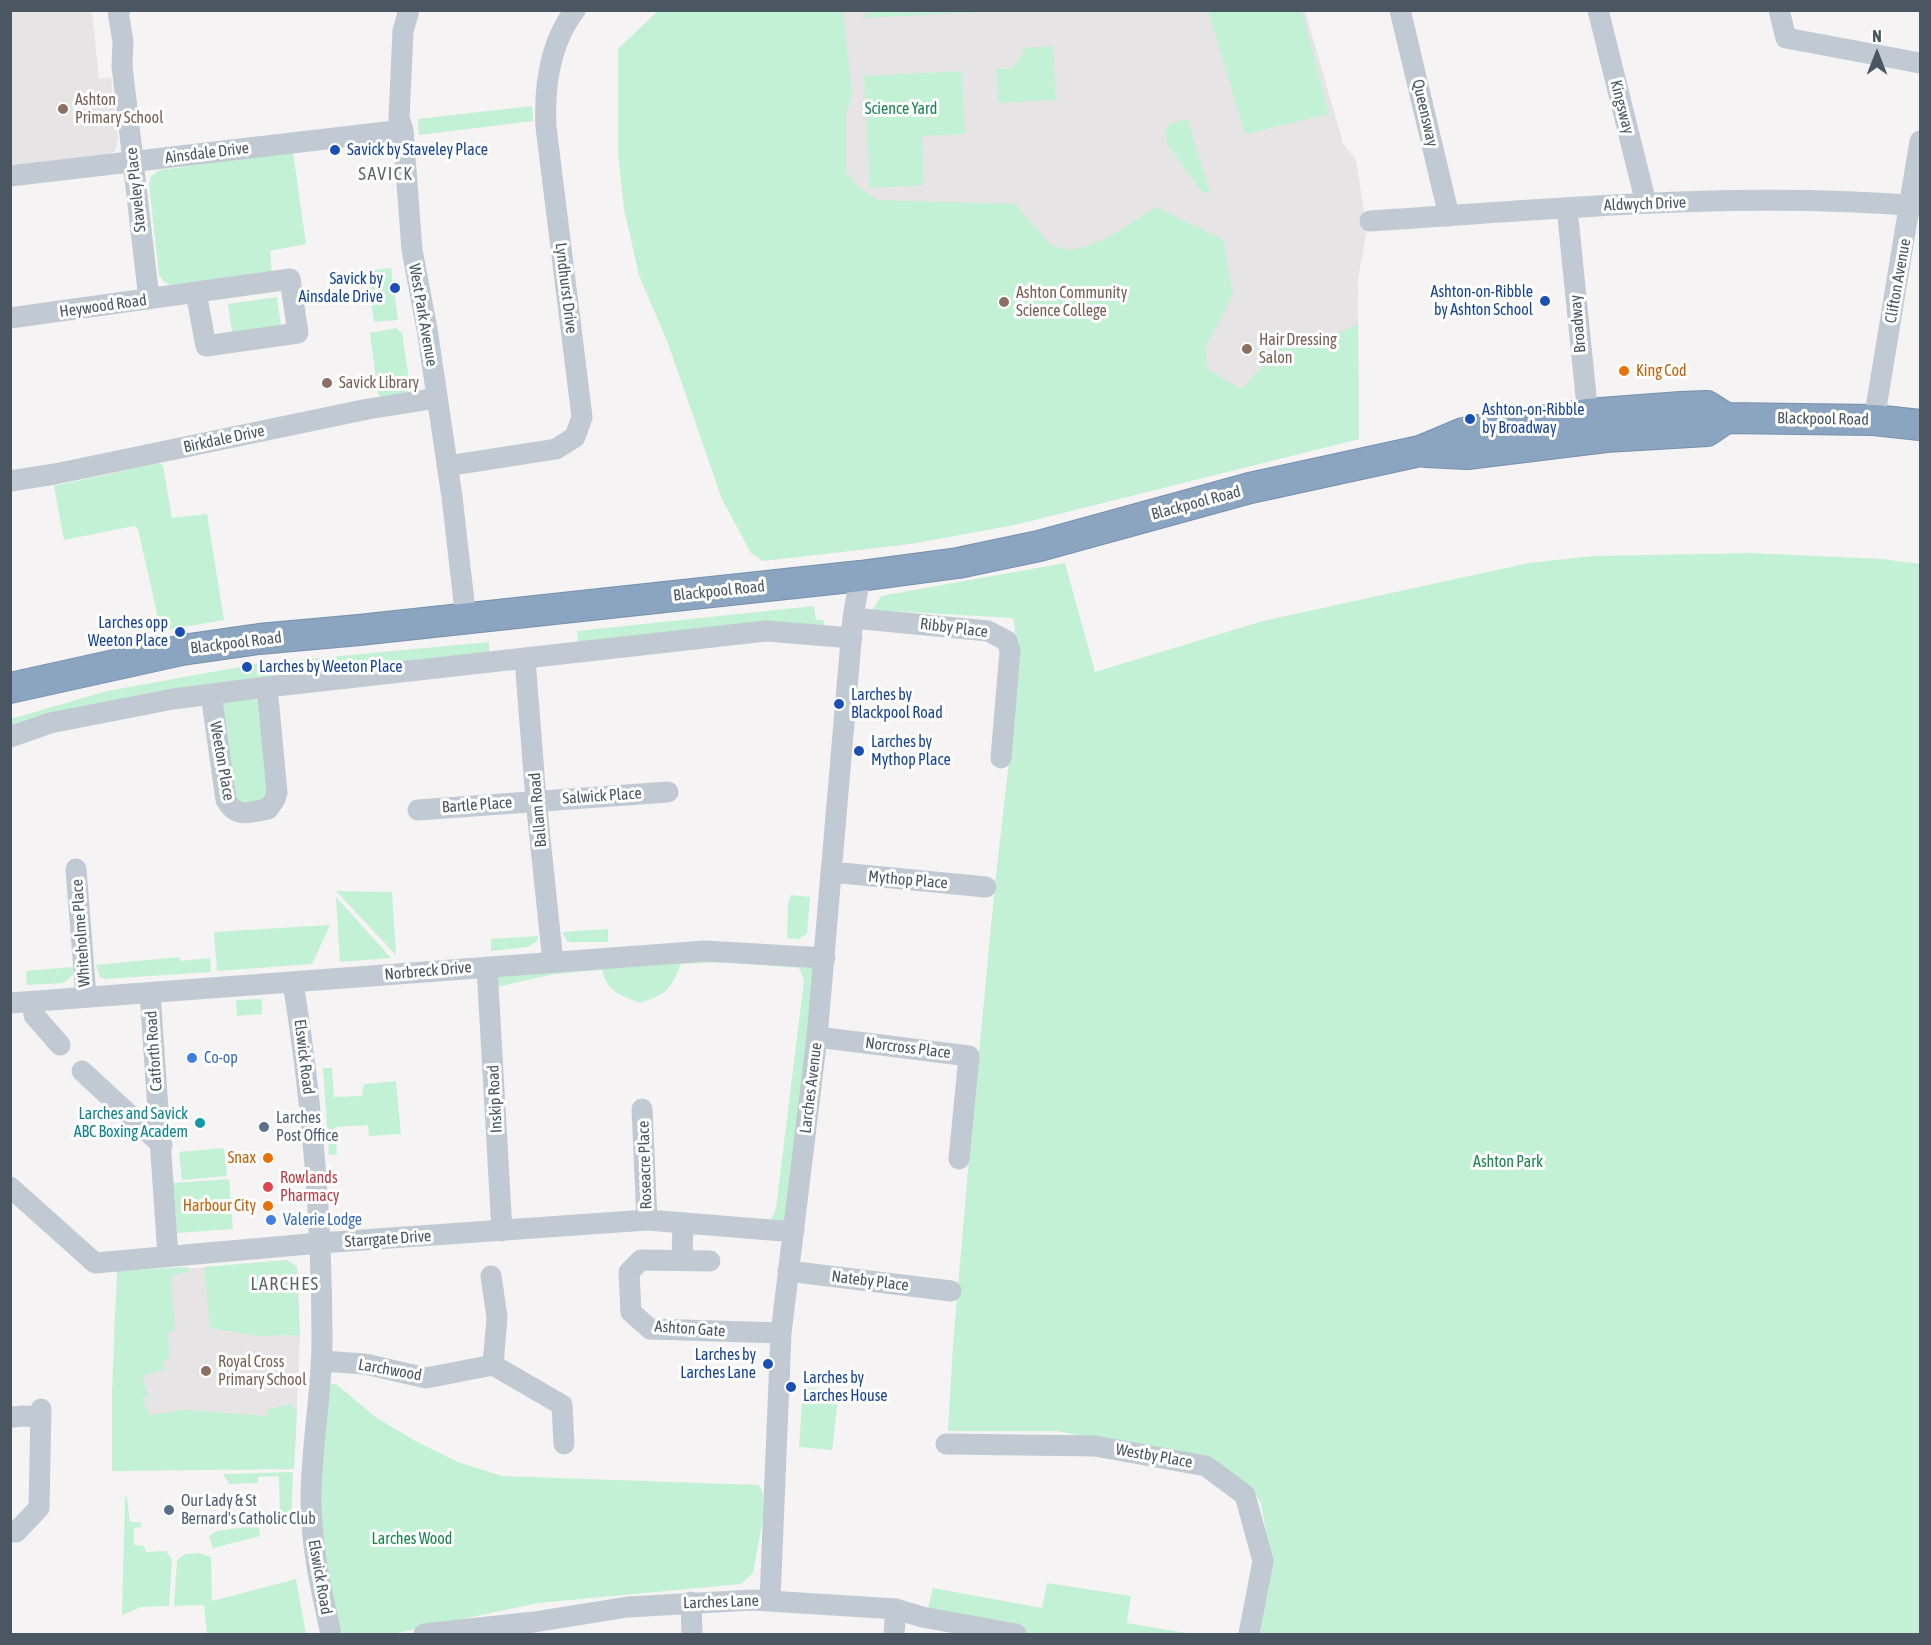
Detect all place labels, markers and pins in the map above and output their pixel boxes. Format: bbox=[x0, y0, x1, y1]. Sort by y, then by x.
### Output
place label: Ashton Primary School bbox=[75, 90, 163, 128]
marker: Ashton Primary School bbox=[56, 102, 70, 116]
place label: Savick by Staveley Place bbox=[347, 140, 488, 160]
marker: Savick by Staveley Place bbox=[328, 143, 342, 157]
place label: Savick by Ainsdale Drive bbox=[298, 269, 383, 307]
marker: Savick by Ainsdale Drive bbox=[388, 281, 402, 295]
place label: Ashton-on-Ribble by Ashton School bbox=[1431, 282, 1533, 320]
place label: Ashton Community Science College bbox=[1016, 283, 1127, 321]
marker: Ashton-on-Ribble by Ashton School bbox=[1538, 294, 1552, 308]
marker: Ashton Community Science College bbox=[997, 295, 1011, 309]
place label: Hair Dressing Salon bbox=[1259, 330, 1337, 368]
marker: Hair Dressing Salon bbox=[1240, 342, 1254, 356]
place label: King Cod bbox=[1636, 361, 1687, 381]
marker: King Cod bbox=[1617, 364, 1631, 378]
place label: Savick Library bbox=[339, 373, 419, 393]
marker: Savick Library bbox=[320, 376, 334, 390]
place label: Ashton-on-Ribble by Broadway bbox=[1482, 400, 1584, 438]
marker: Ashton-on-Ribble by Broadway bbox=[1463, 412, 1477, 426]
place label: Larches opp Weeton Place bbox=[88, 613, 168, 651]
marker: Larches opp Weeton Place bbox=[173, 625, 187, 639]
place label: Larches by Weeton Place bbox=[259, 657, 403, 677]
marker: Larches by Weeton Place bbox=[240, 660, 254, 674]
place label: Larches by Blackpool Road bbox=[851, 685, 943, 723]
marker: Larches by Blackpool Road bbox=[832, 697, 846, 711]
place label: Larches by Mythop Place bbox=[871, 732, 951, 770]
marker: Larches by Mythop Place bbox=[852, 744, 866, 758]
place label: Co-op bbox=[204, 1048, 238, 1068]
marker: Co-op bbox=[185, 1051, 199, 1065]
place label: Larches and Savick ABC Boxing Academ bbox=[74, 1104, 188, 1142]
place label: Larches Post Office bbox=[276, 1108, 339, 1146]
marker: Larches and Savick ABC Boxing Academ bbox=[193, 1116, 207, 1130]
marker: Larches Post Office bbox=[257, 1120, 271, 1134]
place label: Snax bbox=[228, 1148, 256, 1168]
marker: Snax bbox=[261, 1151, 275, 1165]
place label: Rowlands Pharmacy bbox=[280, 1168, 339, 1206]
marker: Rowlands Pharmacy bbox=[261, 1180, 275, 1194]
place label: Harbour City bbox=[183, 1196, 256, 1216]
marker: Harbour City bbox=[261, 1199, 275, 1213]
place label: Valerie Lodge bbox=[283, 1210, 362, 1230]
marker: Valerie Lodge bbox=[264, 1213, 278, 1227]
place label: Larches by Larches Lane bbox=[680, 1345, 756, 1383]
place label: Royal Cross Primary School bbox=[218, 1352, 306, 1390]
marker: Larches by Larches Lane bbox=[761, 1357, 775, 1371]
marker: Royal Cross Primary School bbox=[199, 1364, 213, 1378]
place label: Larches by Larches House bbox=[803, 1368, 888, 1406]
marker: Larches by Larches House bbox=[784, 1380, 798, 1394]
place label: Our Lady & St Bernard's Catholic Club bbox=[181, 1491, 316, 1529]
marker: Our Lady & St Bernard's Catholic Club bbox=[162, 1503, 176, 1517]

